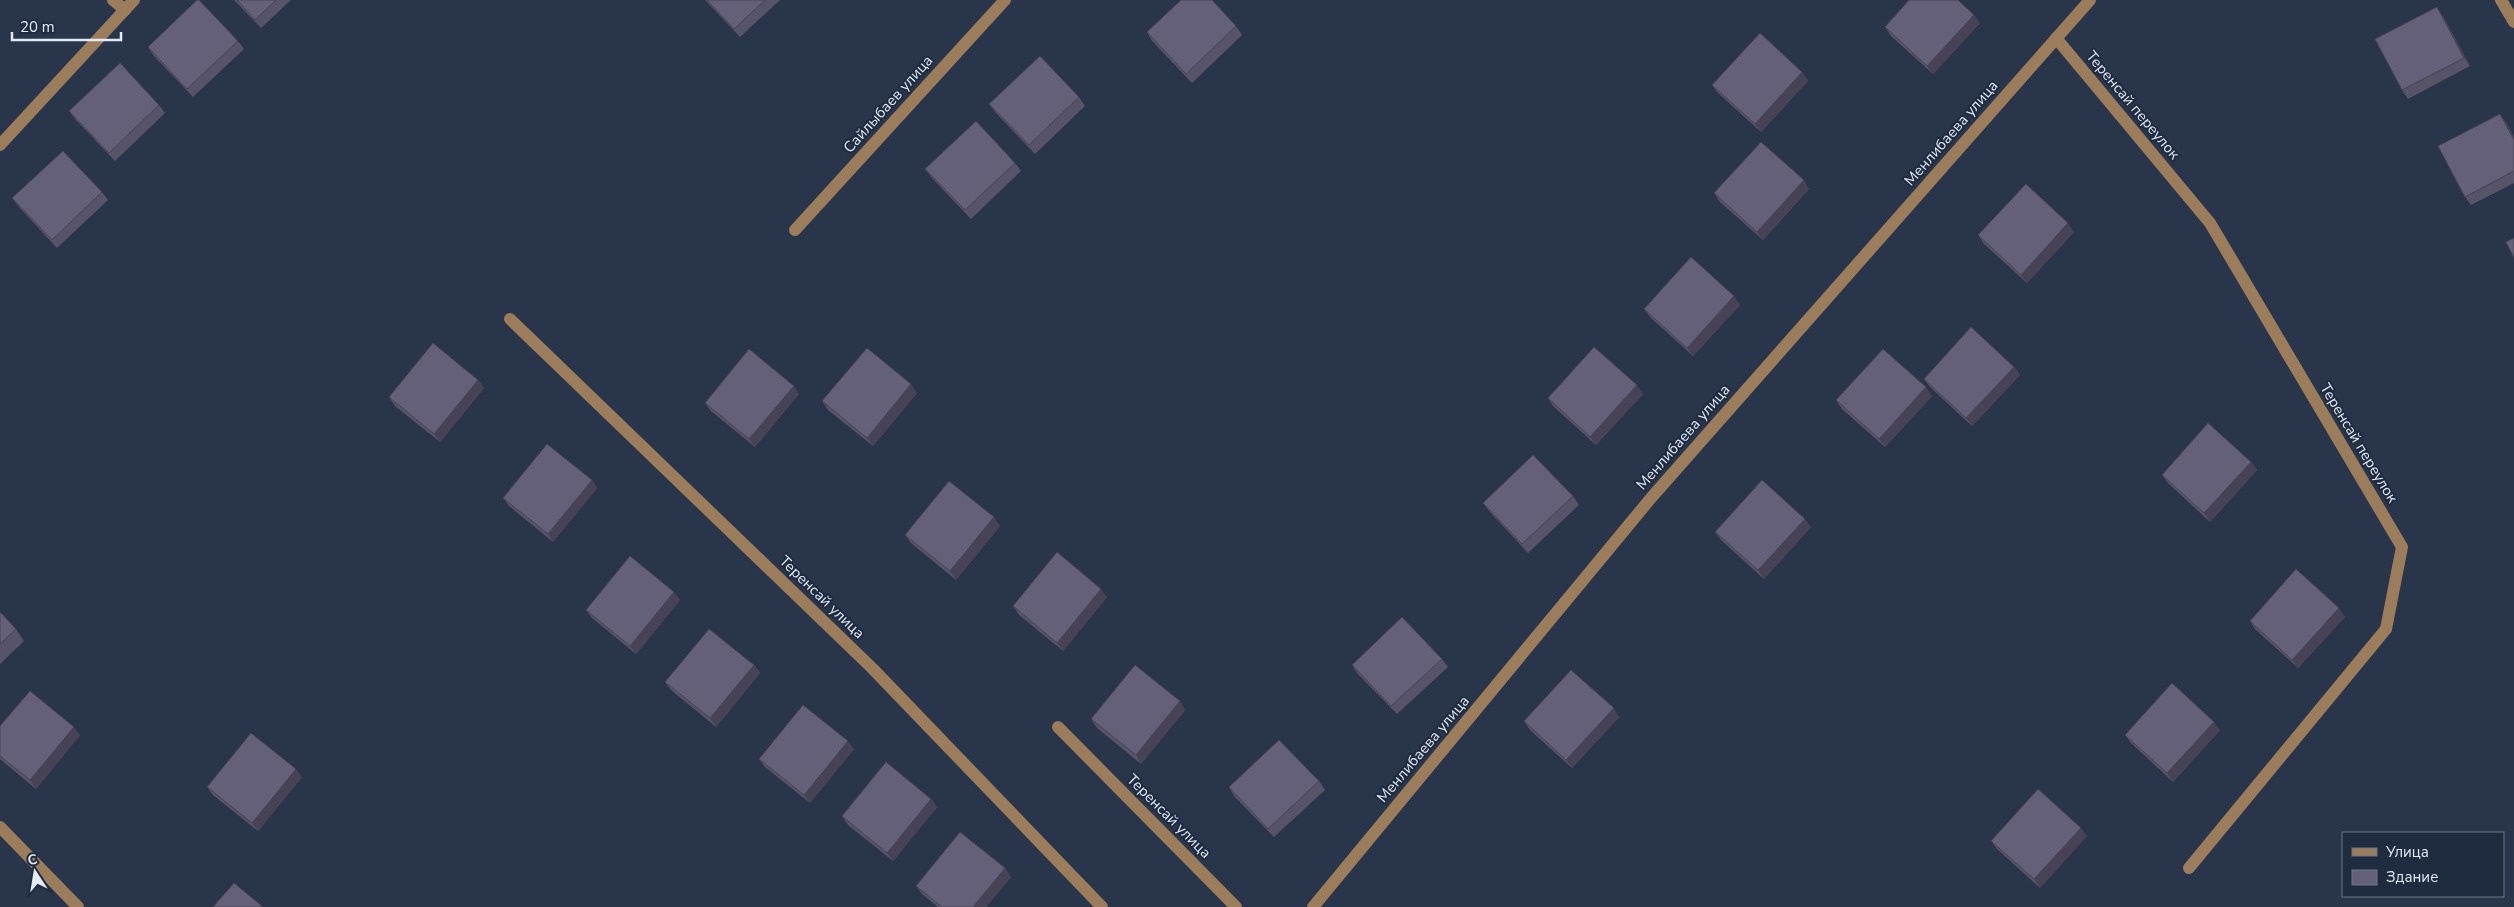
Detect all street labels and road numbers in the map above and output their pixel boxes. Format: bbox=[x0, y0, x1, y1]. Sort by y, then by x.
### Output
street label: Теренсай переулок bbox=[2082, 47, 2184, 164]
street label: Сайлыбаев улица bbox=[839, 51, 937, 157]
street label: Менлибаева улица bbox=[1900, 76, 2002, 190]
street label: Менлибаева улица bbox=[1632, 380, 1734, 494]
street label: Теренсай переулок bbox=[2315, 380, 2403, 506]
street label: Теренсай улица bbox=[775, 551, 869, 643]
street label: Менлибаева улица bbox=[1372, 691, 1474, 807]
street label: Теренсай улица bbox=[1123, 770, 1215, 862]

